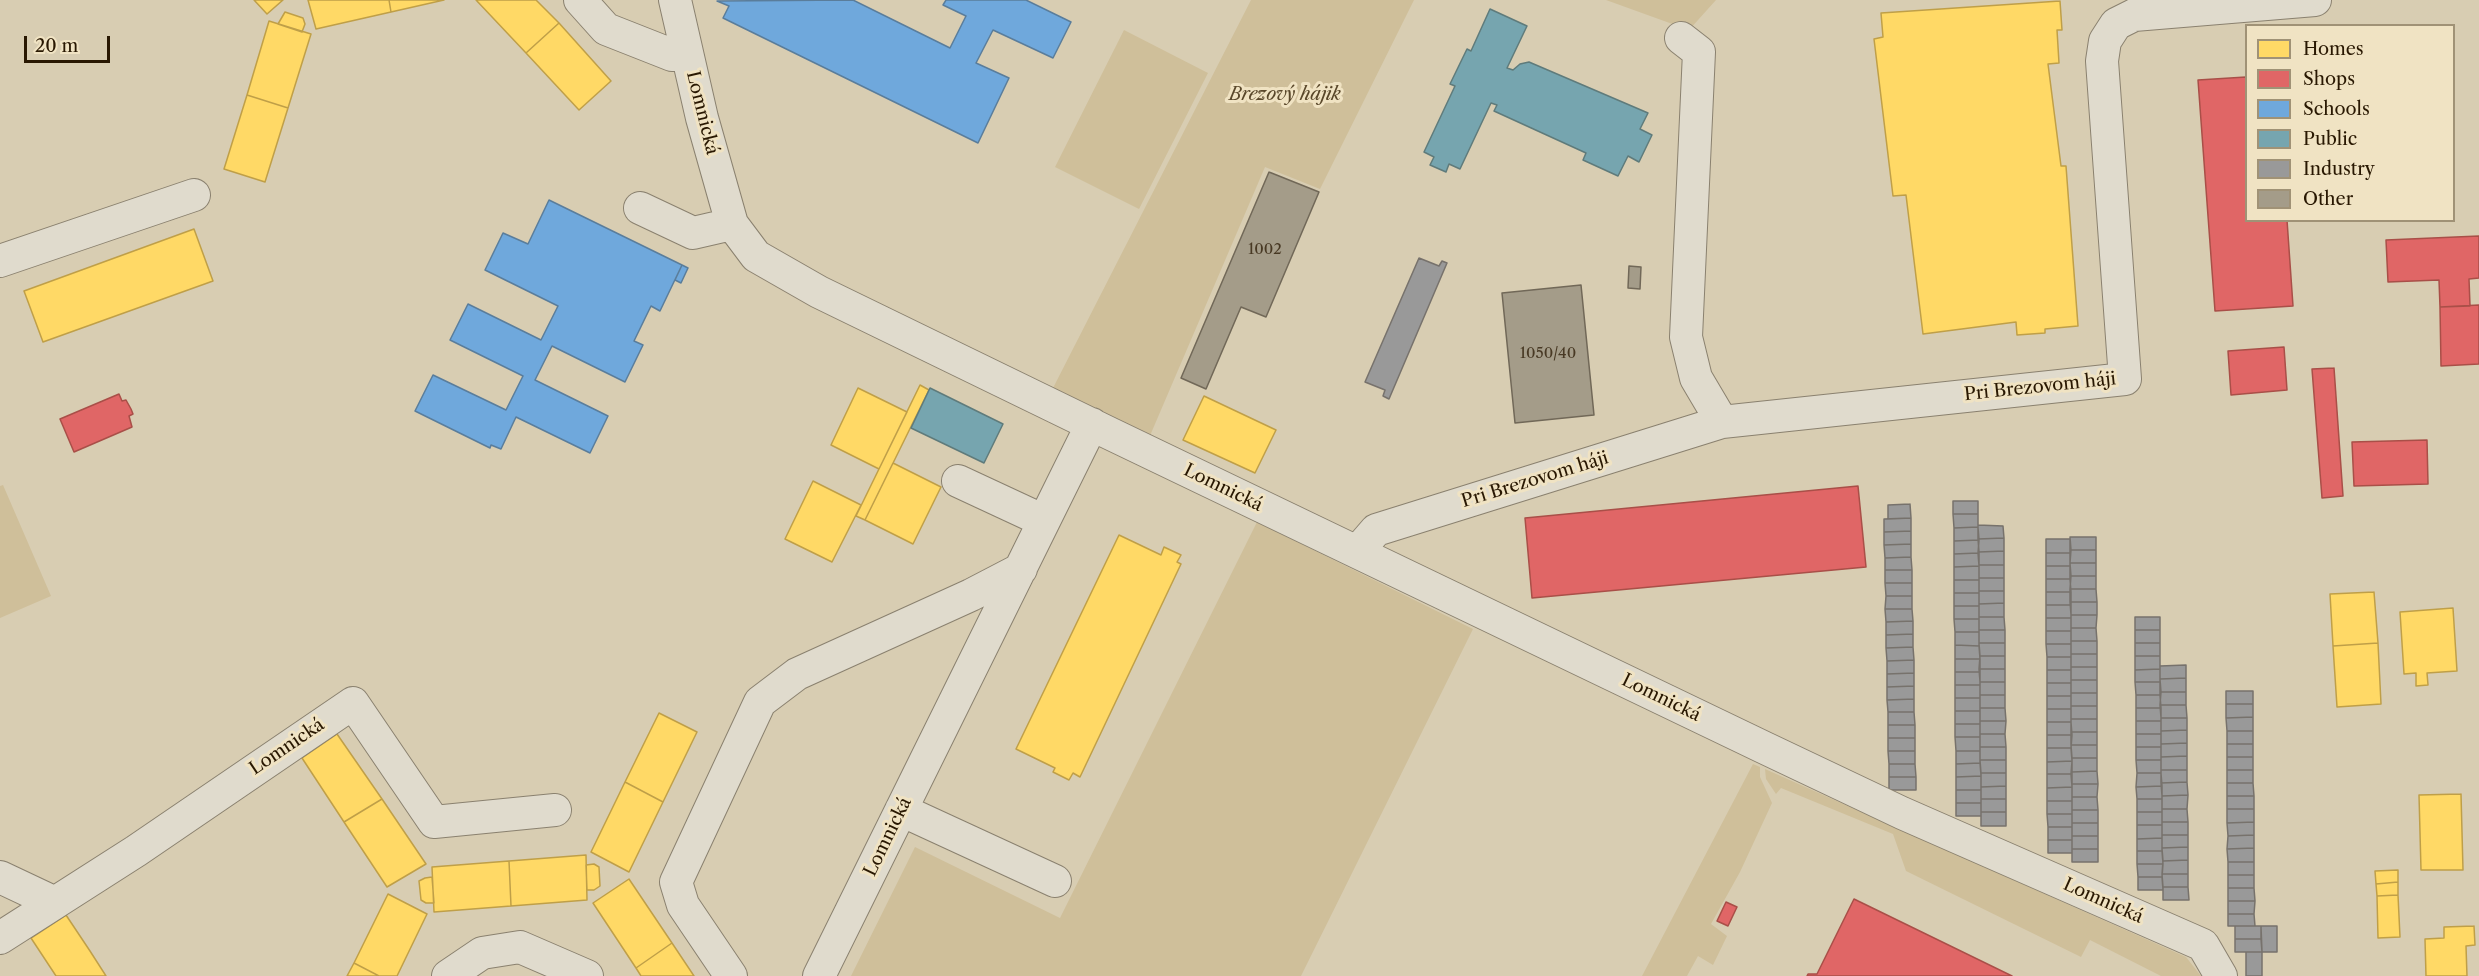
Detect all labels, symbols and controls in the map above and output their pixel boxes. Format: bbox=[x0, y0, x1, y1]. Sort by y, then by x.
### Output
scale bar bbox=[27, 24, 112, 62]
legend bbox=[2245, 24, 2455, 222]
text: 20 m bbox=[35, 35, 78, 57]
text: Homes bbox=[2303, 38, 2364, 60]
text: Shops bbox=[2303, 68, 2355, 90]
street label: Lomnická bbox=[681, 69, 723, 157]
park label: Brezový hájik bbox=[1229, 84, 1341, 106]
text: Schools bbox=[2303, 98, 2370, 120]
text: Public bbox=[2303, 128, 2357, 150]
text: Industry bbox=[2303, 158, 2375, 180]
text: Other bbox=[2303, 188, 2353, 210]
house number: 1002 bbox=[1248, 241, 1282, 259]
house number: 1050/40 bbox=[1520, 345, 1576, 363]
street label: Pri Brezovom háji bbox=[1963, 368, 2117, 406]
street label: Pri Brezovom háji bbox=[1459, 447, 1611, 513]
street label: Lomnická bbox=[1180, 460, 1266, 516]
street label: Lomnická bbox=[1618, 670, 1704, 726]
street label: Lomnická bbox=[246, 714, 328, 780]
street label: Lomnická bbox=[860, 794, 916, 880]
street label: Lomnická bbox=[2060, 874, 2146, 928]

